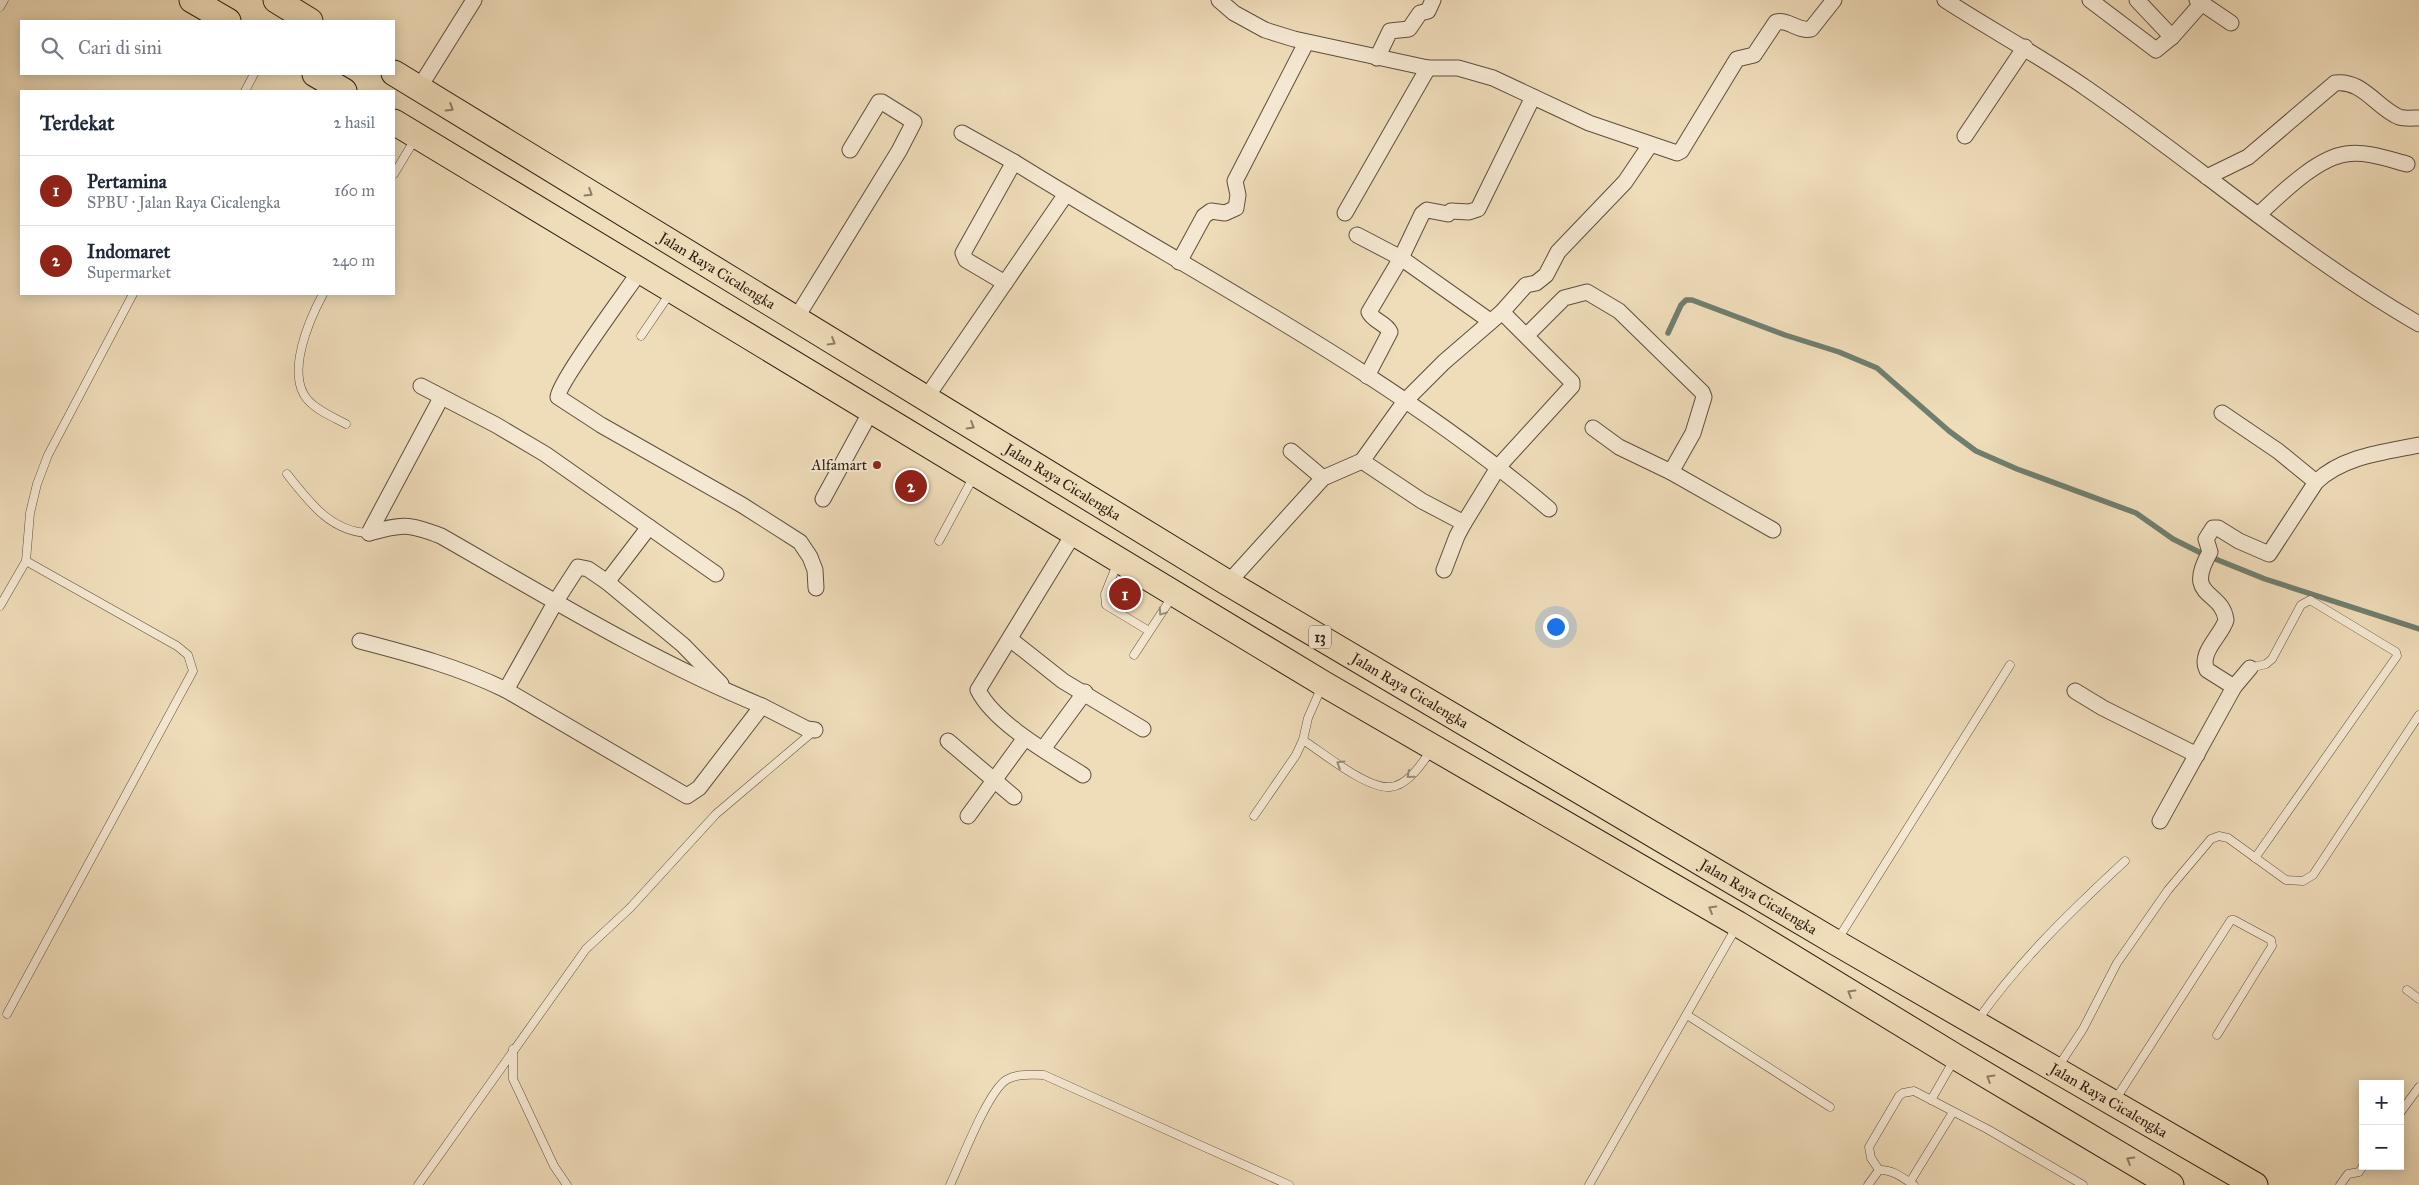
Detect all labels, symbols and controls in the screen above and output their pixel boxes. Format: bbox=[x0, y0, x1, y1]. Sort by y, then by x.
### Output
search box bbox=[20, 20, 395, 75]
icon: search bbox=[38, 34, 66, 62]
text: Cari di sini bbox=[78, 36, 162, 59]
one-way arrow bbox=[445, 101, 454, 111]
text: Terdekat bbox=[40, 110, 114, 136]
text: 2 hasil bbox=[333, 113, 375, 132]
text: Pertamina bbox=[87, 170, 167, 193]
text: 1 bbox=[53, 181, 59, 200]
text: 160 m bbox=[334, 181, 375, 200]
one-way arrow bbox=[583, 186, 592, 196]
text: SPBU · Jalan Raya Cicalengka bbox=[87, 193, 280, 212]
street label: Jalan Raya Cicalengka bbox=[654, 227, 779, 313]
text: Indomaret bbox=[87, 240, 170, 263]
text: 2 bbox=[52, 251, 60, 270]
text: 240 m bbox=[332, 251, 375, 270]
text: Supermarket bbox=[87, 263, 171, 282]
one-way arrow bbox=[826, 335, 835, 345]
one-way arrow bbox=[965, 419, 974, 429]
street label: Jalan Raya Cicalengka bbox=[999, 439, 1125, 525]
place label: Alfamart bbox=[811, 456, 868, 474]
marker: Alfamart bbox=[871, 459, 883, 471]
pin: 2 bbox=[895, 467, 927, 505]
pin: 1 bbox=[1109, 575, 1141, 613]
one-way arrow bbox=[1158, 607, 1168, 616]
your location bbox=[1543, 614, 1569, 640]
road number: 13 bbox=[1309, 626, 1331, 649]
street label: Jalan Raya Cicalengka bbox=[1346, 648, 1472, 733]
one-way arrow bbox=[1336, 760, 1345, 770]
one-way arrow bbox=[1406, 770, 1415, 779]
street label: Jalan Raya Cicalengka bbox=[1695, 854, 1821, 939]
one-way arrow bbox=[1708, 905, 1717, 915]
one-way arrow bbox=[1847, 990, 1856, 1000]
street label: Jalan Raya Cicalengka bbox=[2044, 1058, 2171, 1142]
one-way arrow bbox=[1986, 1074, 1995, 1084]
map controls bbox=[2359, 1080, 2404, 1170]
button: + bbox=[2359, 1080, 2404, 1125]
button: − bbox=[2359, 1125, 2404, 1170]
one-way arrow bbox=[2126, 1157, 2135, 1167]

